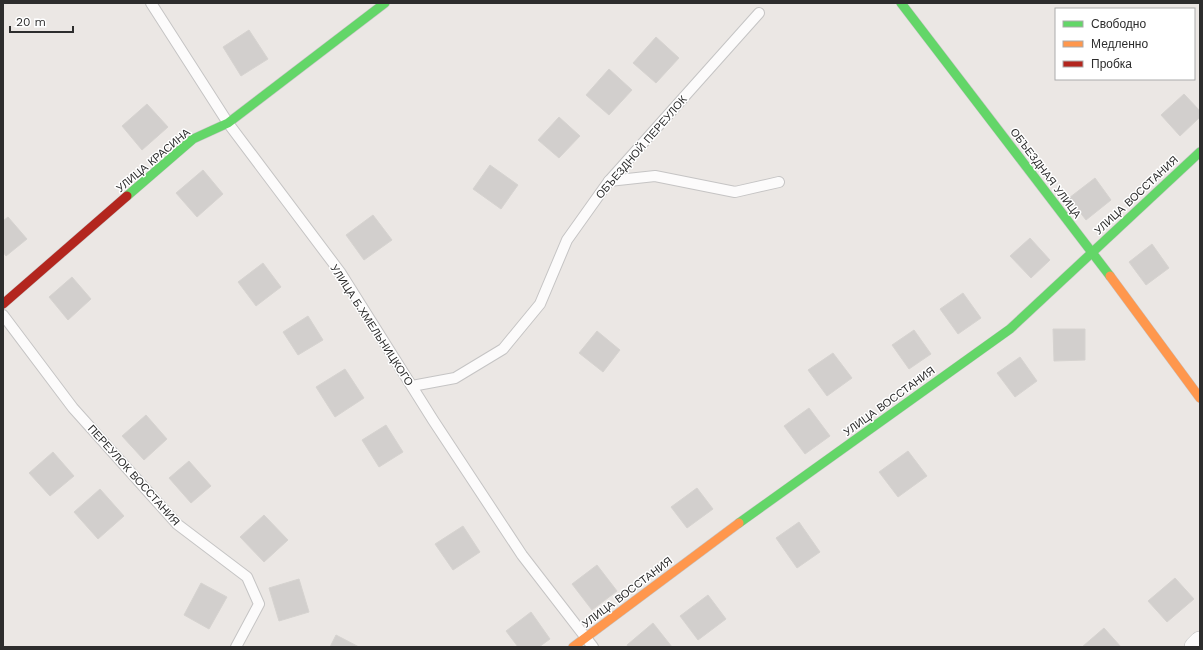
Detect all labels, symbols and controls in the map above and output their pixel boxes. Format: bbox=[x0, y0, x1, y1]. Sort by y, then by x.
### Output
scale bar bbox=[10, 8, 73, 34]
legend bbox=[1055, 8, 1195, 80]
text: 20 m bbox=[16, 15, 46, 29]
text: Свободно bbox=[1091, 17, 1146, 31]
text: Медленно bbox=[1091, 37, 1148, 51]
text: Пробка bbox=[1091, 57, 1132, 71]
street label: ОБЪЕЗДНОЙ ПЕРЕУЛОК bbox=[593, 93, 690, 201]
street label: УЛИЦА КРАСИНА bbox=[114, 125, 193, 195]
street label: ОБЪЕЗДНАЯ УЛИЦА bbox=[1007, 126, 1084, 221]
street label: УЛИЦА ВОССТАНИЯ bbox=[1092, 153, 1181, 237]
street label: УЛИЦА Б.ХМЕЛЬНИЦКОГО bbox=[327, 262, 416, 389]
street label: УЛИЦА ВОССТАНИЯ bbox=[841, 364, 937, 439]
street label: ПЕРЕУЛОК ВОССТАНИЯ bbox=[85, 422, 182, 528]
street label: УЛИЦА ВОССТАНИЯ bbox=[580, 554, 675, 631]

